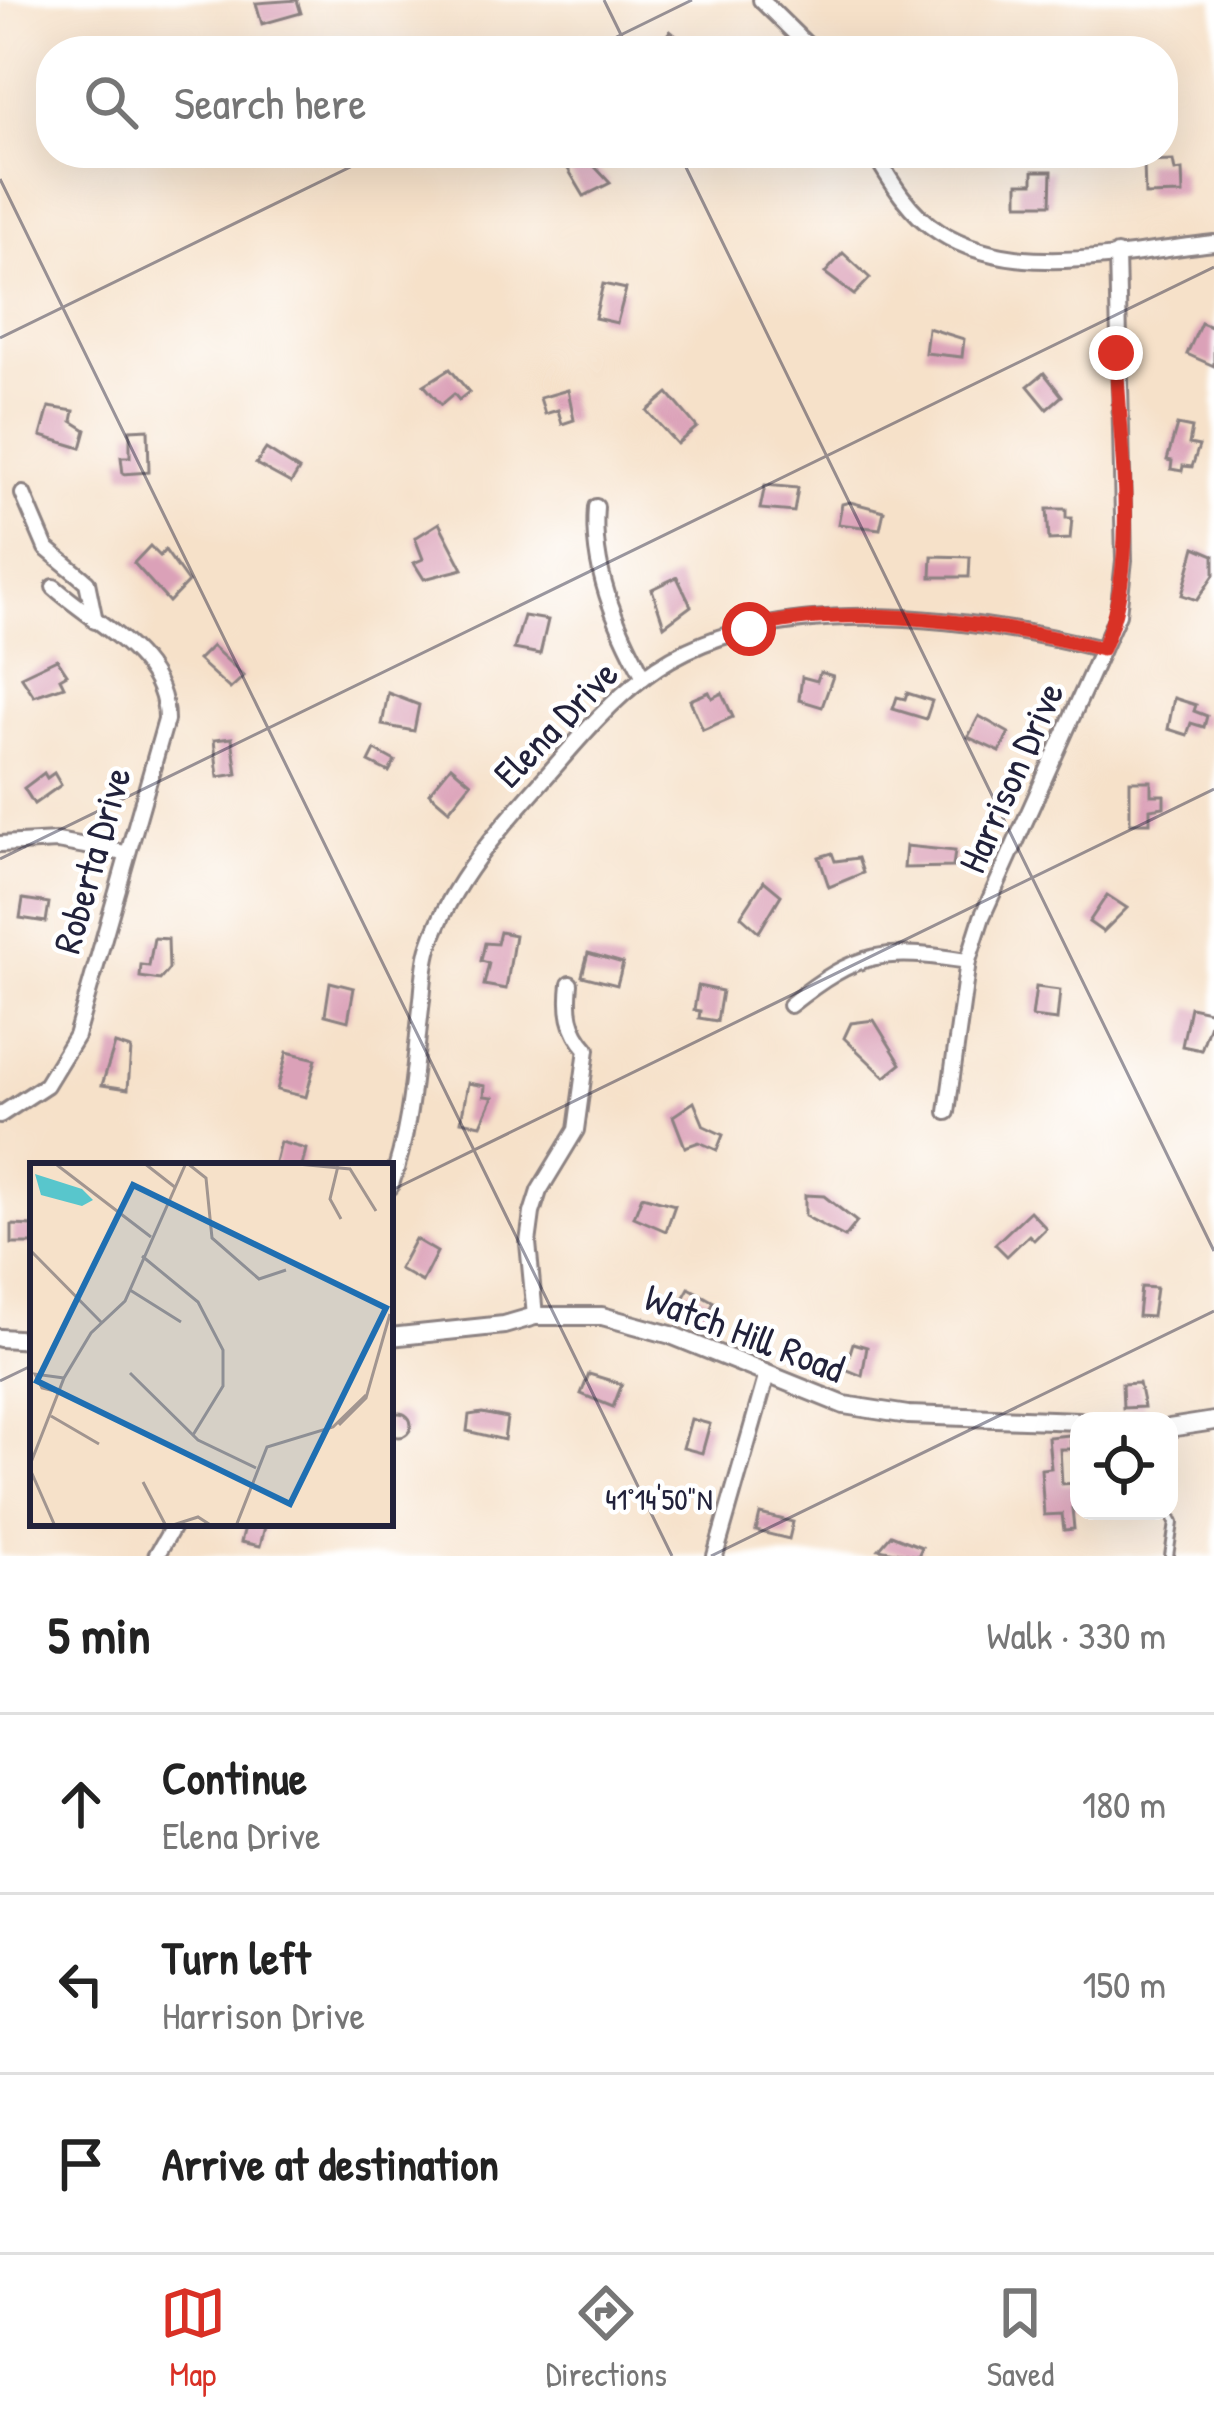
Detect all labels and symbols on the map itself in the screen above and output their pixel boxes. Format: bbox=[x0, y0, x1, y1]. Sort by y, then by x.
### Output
route end bbox=[1089, 326, 1143, 380]
route start bbox=[722, 602, 776, 656]
street label: Elena Drive bbox=[481, 648, 629, 798]
street label: Harrison Drive bbox=[944, 673, 1076, 881]
street label: Roberta Drive bbox=[39, 761, 143, 959]
inset map bbox=[30, 1163, 393, 1526]
street label: Watch Hill Road bbox=[638, 1270, 852, 1394]
text: 41°14'50"N bbox=[605, 1479, 713, 1519]

